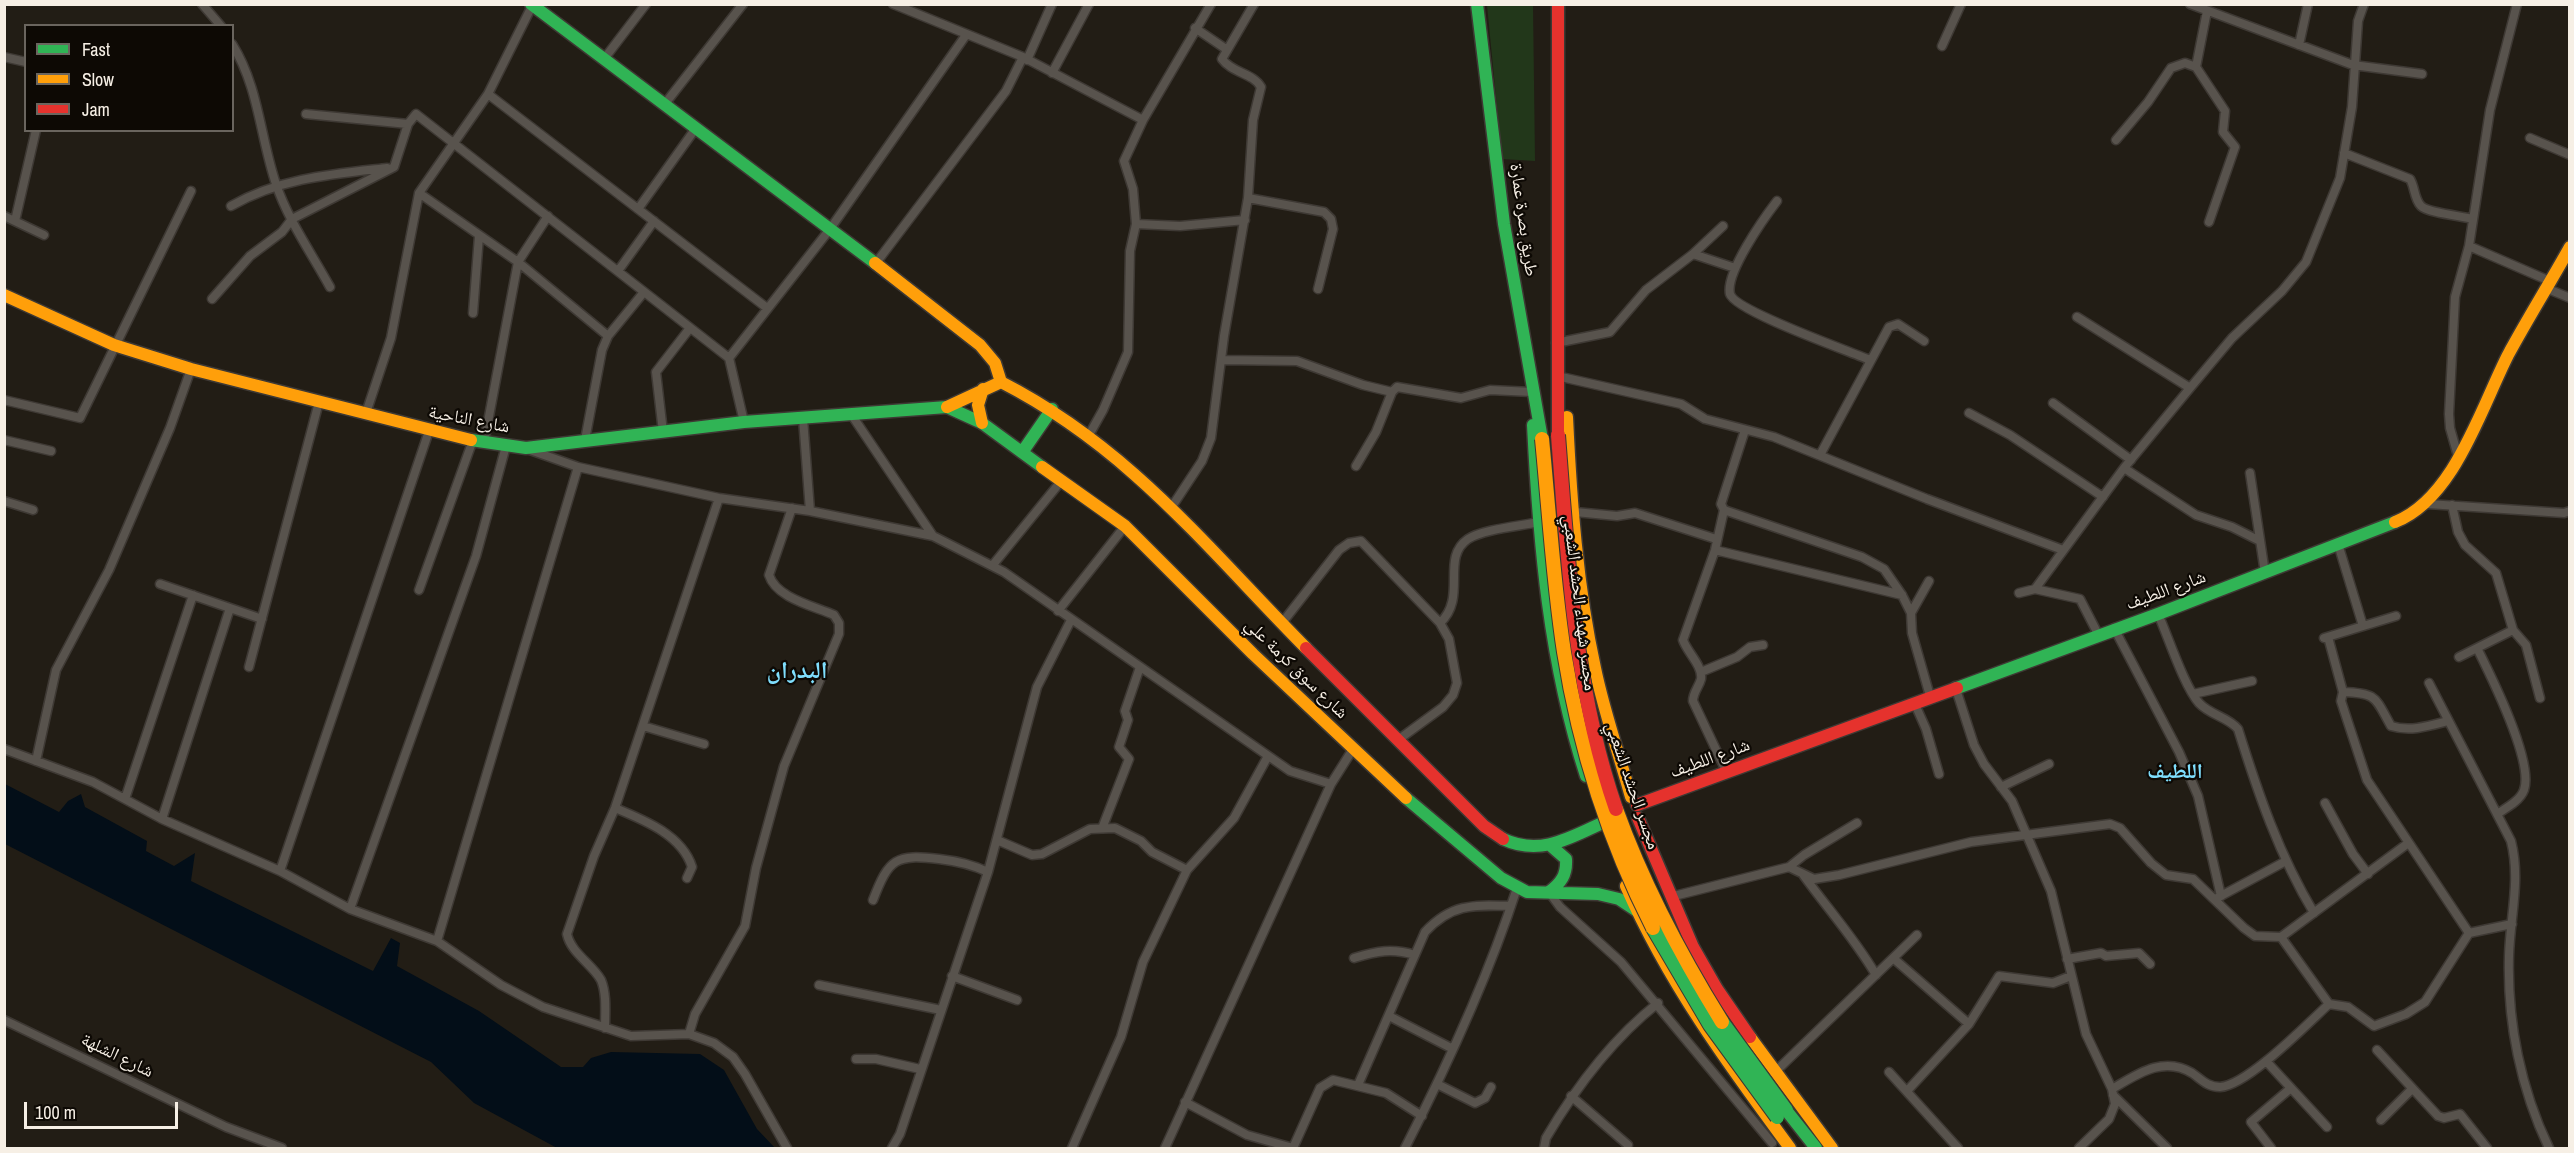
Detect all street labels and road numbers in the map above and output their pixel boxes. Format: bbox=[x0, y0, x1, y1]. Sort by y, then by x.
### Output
street label: طريق بصرة عمارة bbox=[1504, 162, 1542, 278]
street label: شارع الناحية bbox=[427, 402, 511, 438]
street label: مجسر شهداء الحشد الشعبي bbox=[1558, 514, 1600, 692]
street label: شارع اللطيف bbox=[2123, 567, 2209, 615]
street label: شارع سوق كرمة علي bbox=[1240, 614, 1352, 724]
street label: مجسر الحشد الشعبي bbox=[1600, 719, 1664, 853]
street label: شارع اللطيف bbox=[1667, 735, 1753, 783]
street label: شارع الشلهة bbox=[77, 1029, 157, 1083]

